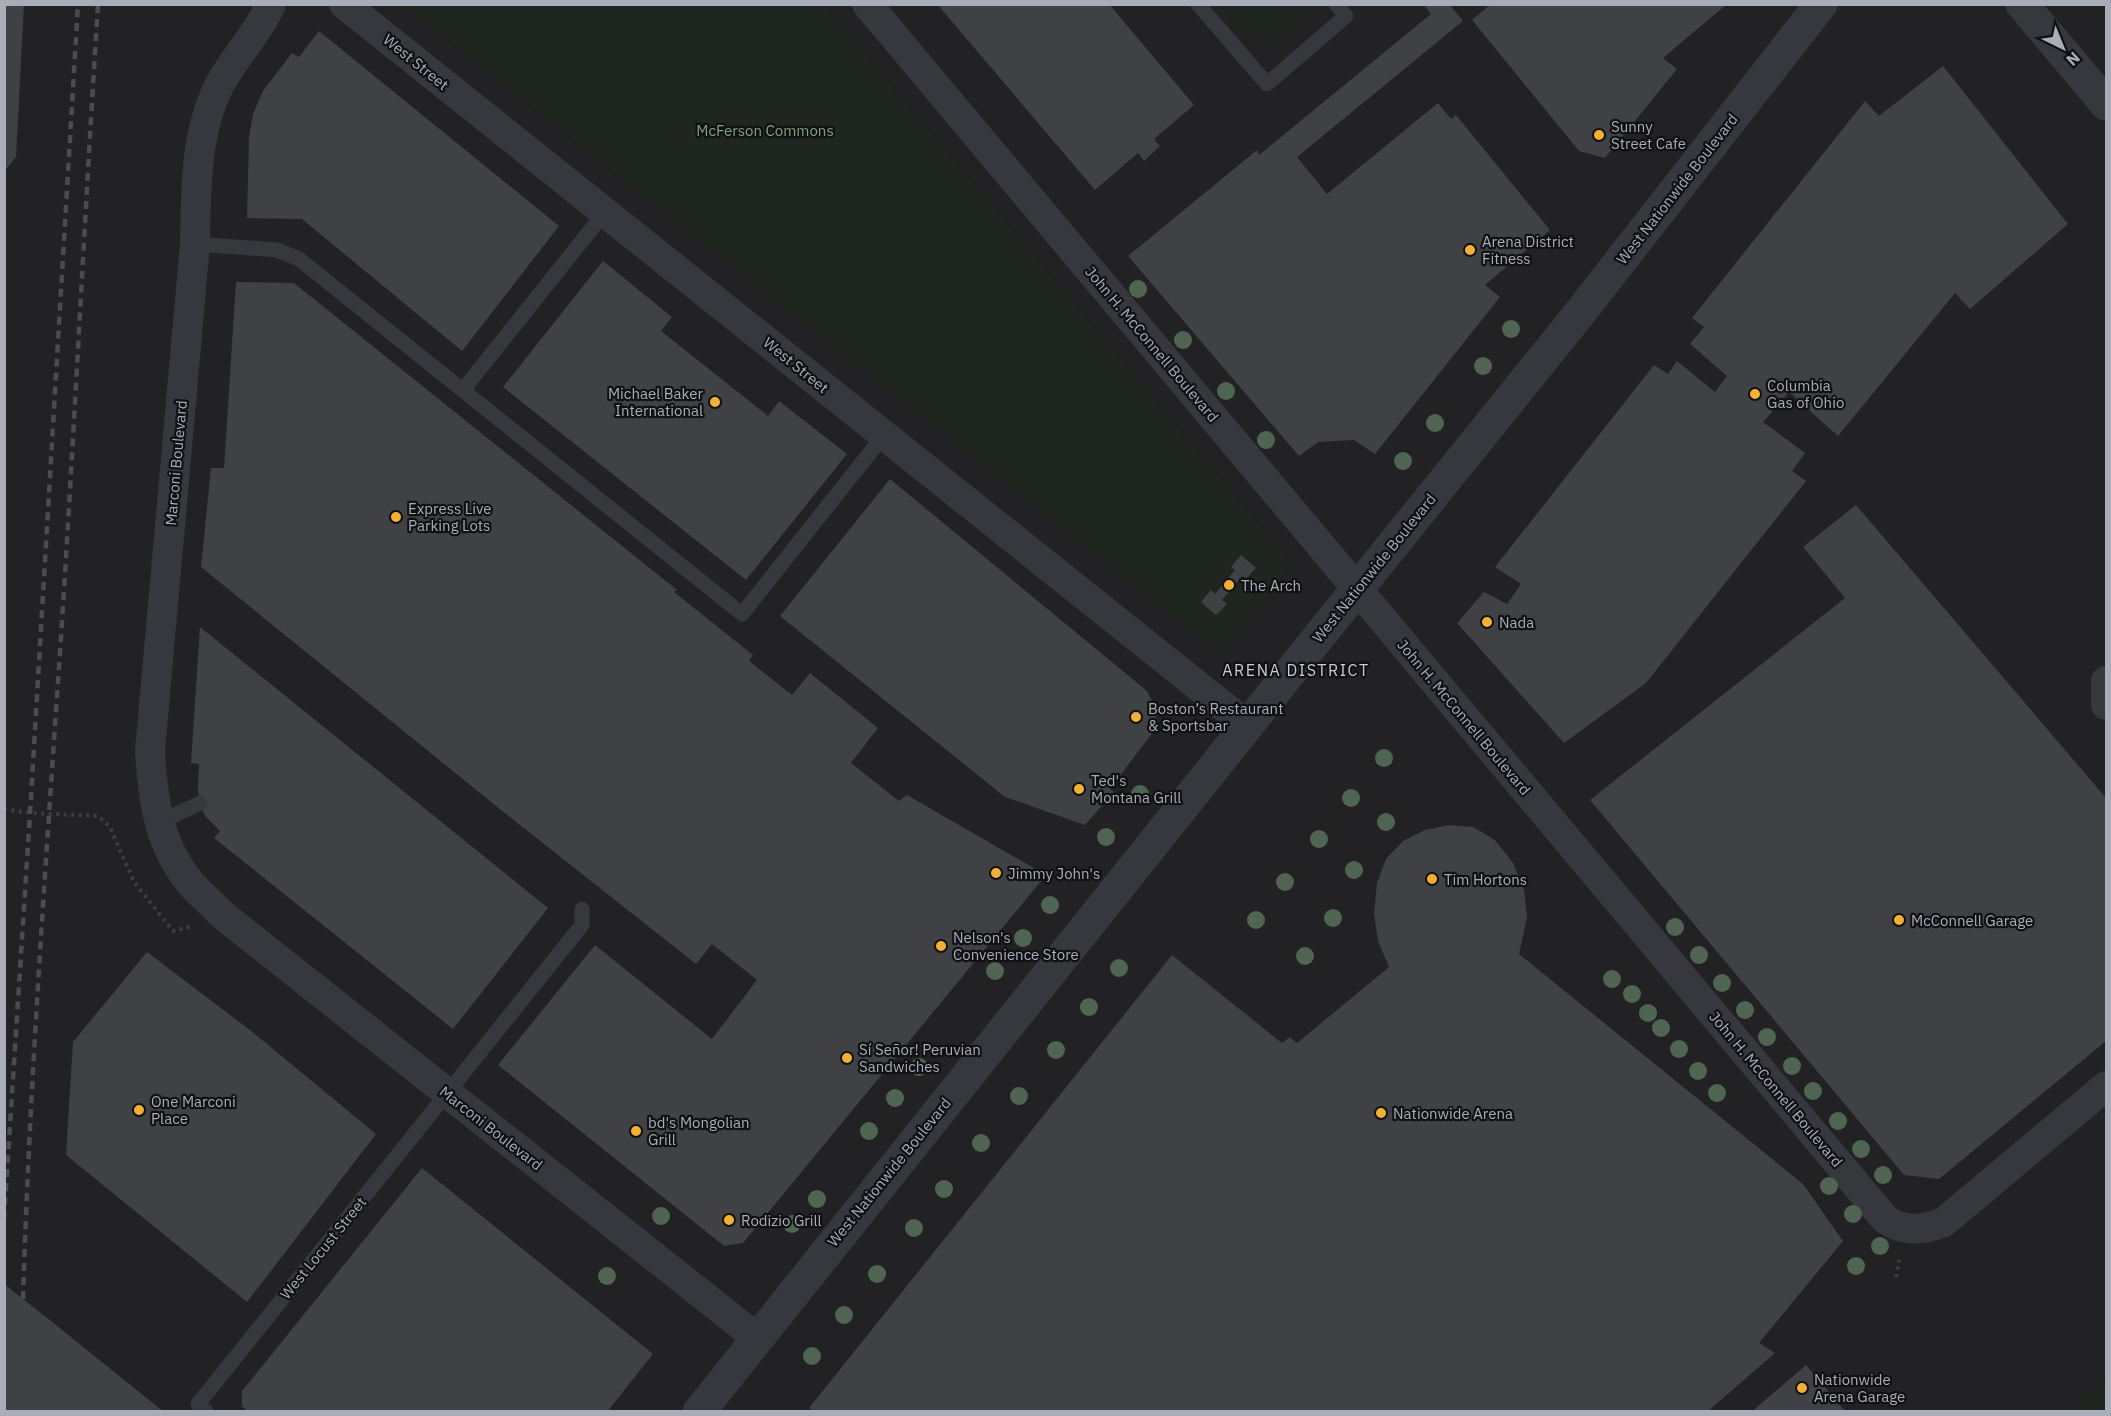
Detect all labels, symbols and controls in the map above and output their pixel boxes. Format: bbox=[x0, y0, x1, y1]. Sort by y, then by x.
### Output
north arrow bbox=[2033, 18, 2093, 78]
street label: West Street bbox=[380, 30, 452, 94]
text: N bbox=[2062, 48, 2084, 70]
street label: West Nationwide Boulevard bbox=[1612, 110, 1742, 268]
place label: Sunny Street Cafe bbox=[1611, 117, 1686, 153]
park label: McFerson Commons bbox=[696, 121, 834, 140]
marker: Sunny Street Cafe bbox=[1592, 128, 1606, 142]
place label: Arena District Fitness bbox=[1482, 232, 1574, 268]
marker: Arena District Fitness bbox=[1463, 243, 1477, 257]
street label: John H. McConnell Boulevard bbox=[1081, 262, 1223, 426]
street label: West Street bbox=[760, 333, 832, 397]
place label: Columbia Gas of Ohio bbox=[1767, 376, 1844, 412]
place label: Michael Baker International bbox=[608, 384, 703, 420]
marker: Columbia Gas of Ohio bbox=[1748, 387, 1762, 401]
marker: Michael Baker International bbox=[708, 395, 722, 409]
street label: Marconi Boulevard bbox=[161, 400, 191, 526]
street label: West Nationwide Boulevard bbox=[1308, 490, 1440, 646]
place label: Express Live Parking Lots bbox=[408, 499, 492, 535]
marker: Express Live Parking Lots bbox=[389, 510, 403, 524]
place label: The Arch bbox=[1241, 576, 1301, 595]
marker: The Arch bbox=[1222, 578, 1236, 592]
place label: Nada bbox=[1499, 613, 1534, 632]
marker: Nada bbox=[1480, 615, 1494, 629]
street label: John H. McConnell Boulevard bbox=[1393, 635, 1535, 799]
district label: ARENA DISTRICT bbox=[1222, 660, 1370, 680]
place label: Boston’s Restaurant & Sportsbar bbox=[1148, 699, 1283, 735]
marker: Boston’s Restaurant & Sportsbar bbox=[1129, 710, 1143, 724]
place label: Ted's Montana Grill bbox=[1091, 771, 1181, 807]
marker: Ted's Montana Grill bbox=[1072, 782, 1086, 796]
place label: Jimmy John's bbox=[1008, 864, 1100, 883]
marker: Jimmy John's bbox=[989, 866, 1003, 880]
place label: Tim Hortons bbox=[1444, 870, 1527, 889]
marker: Tim Hortons bbox=[1425, 872, 1439, 886]
place label: McConnell Garage bbox=[1911, 911, 2033, 930]
marker: McConnell Garage bbox=[1892, 913, 1906, 927]
place label: Nelson's Convenience Store bbox=[953, 928, 1079, 964]
marker: Nelson's Convenience Store bbox=[934, 939, 948, 953]
street label: John H. McConnell Boulevard bbox=[1705, 1007, 1847, 1171]
place label: Sí Señor! Peruvian Sandwiches bbox=[859, 1040, 981, 1076]
marker: Sí Señor! Peruvian Sandwiches bbox=[840, 1051, 854, 1065]
street label: Marconi Boulevard bbox=[436, 1082, 546, 1174]
place label: One Marconi Place bbox=[151, 1092, 236, 1128]
street label: West Nationwide Boulevard bbox=[823, 1094, 955, 1250]
marker: One Marconi Place bbox=[132, 1103, 146, 1117]
place label: Nationwide Arena bbox=[1393, 1104, 1513, 1123]
marker: Nationwide Arena bbox=[1374, 1106, 1388, 1120]
place label: bd's Mongolian Grill bbox=[648, 1113, 750, 1149]
marker: bd's Mongolian Grill bbox=[629, 1124, 643, 1138]
street label: West Locust Street bbox=[276, 1193, 370, 1303]
place label: Rodizio Grill bbox=[741, 1211, 822, 1230]
marker: Rodizio Grill bbox=[722, 1213, 736, 1227]
place label: Nationwide Arena Garage bbox=[1814, 1370, 1905, 1406]
marker: Nationwide Arena Garage bbox=[1795, 1381, 1809, 1395]

